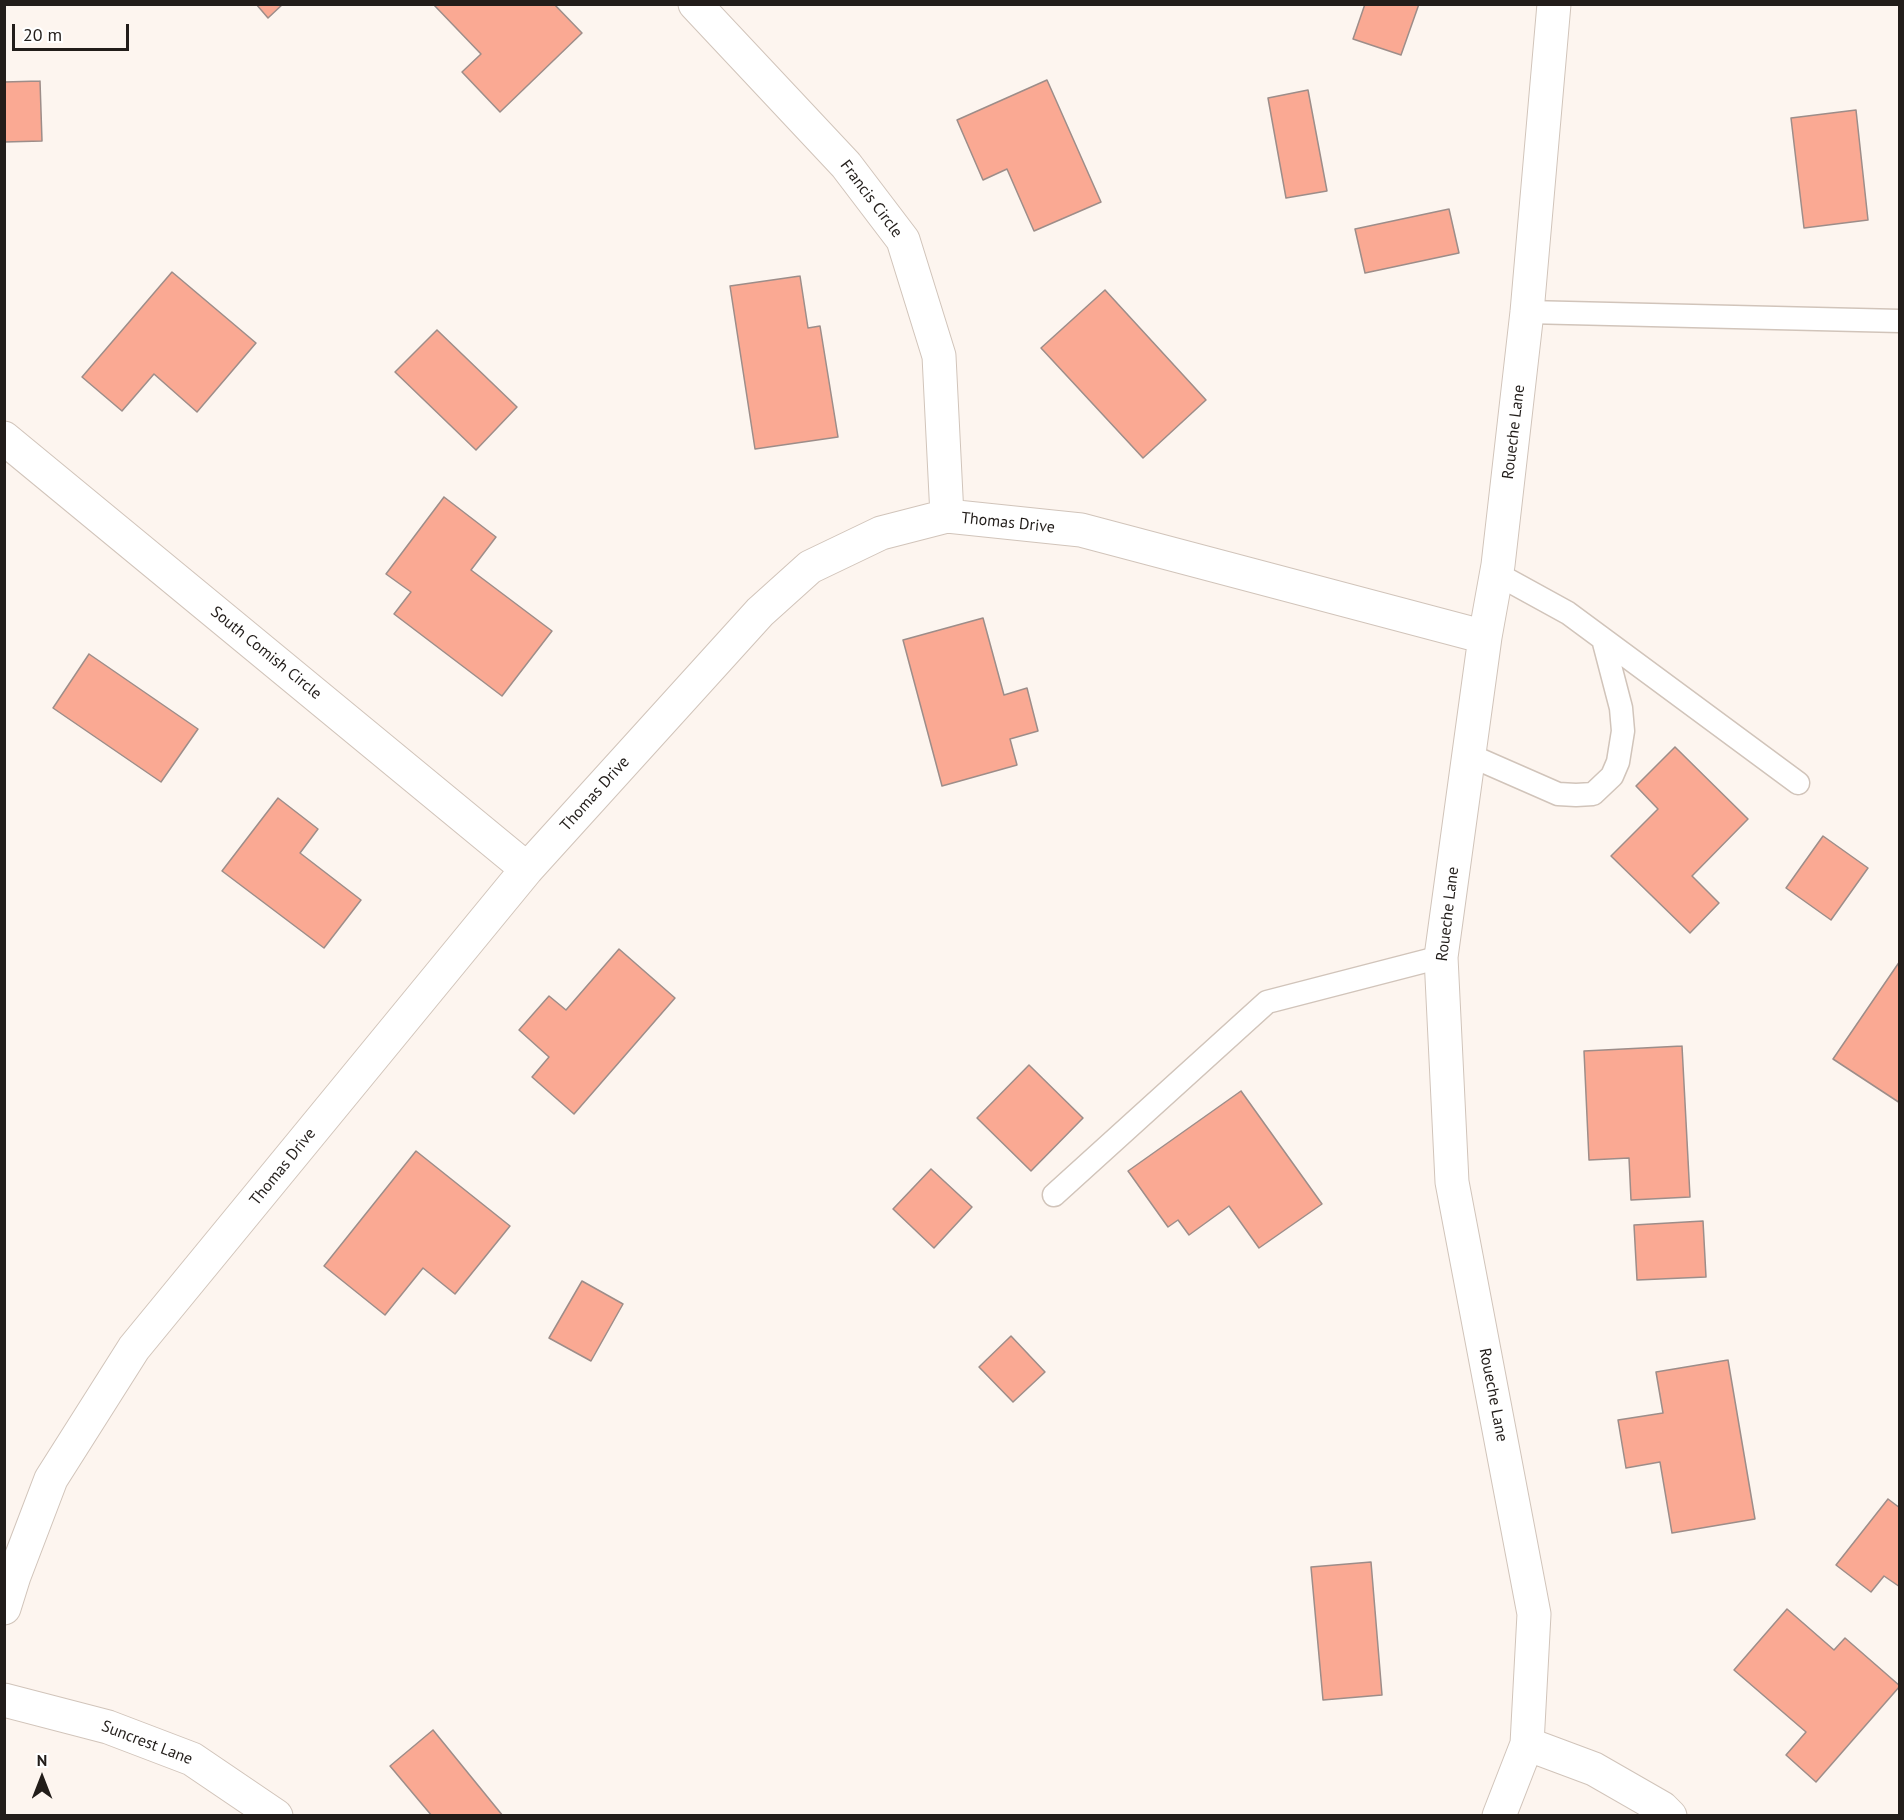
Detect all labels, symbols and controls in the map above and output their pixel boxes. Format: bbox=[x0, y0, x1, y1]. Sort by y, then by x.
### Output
scale bar bbox=[15, 12, 132, 50]
text: 20 m bbox=[23, 23, 62, 46]
street label: Francis Circle bbox=[836, 157, 906, 241]
street label: Roueche Lane bbox=[1499, 384, 1529, 480]
street label: Thomas Drive bbox=[960, 509, 1056, 537]
street label: South Comish Circle bbox=[207, 602, 325, 704]
street label: Thomas Drive bbox=[556, 753, 634, 835]
street label: Roueche Lane bbox=[1433, 866, 1463, 962]
street label: Thomas Drive bbox=[246, 1124, 320, 1210]
street label: Roueche Lane bbox=[1475, 1347, 1511, 1443]
street label: Suncrest Lane bbox=[99, 1717, 195, 1769]
north arrow bbox=[12, 1748, 72, 1808]
text: N bbox=[37, 1750, 47, 1770]

